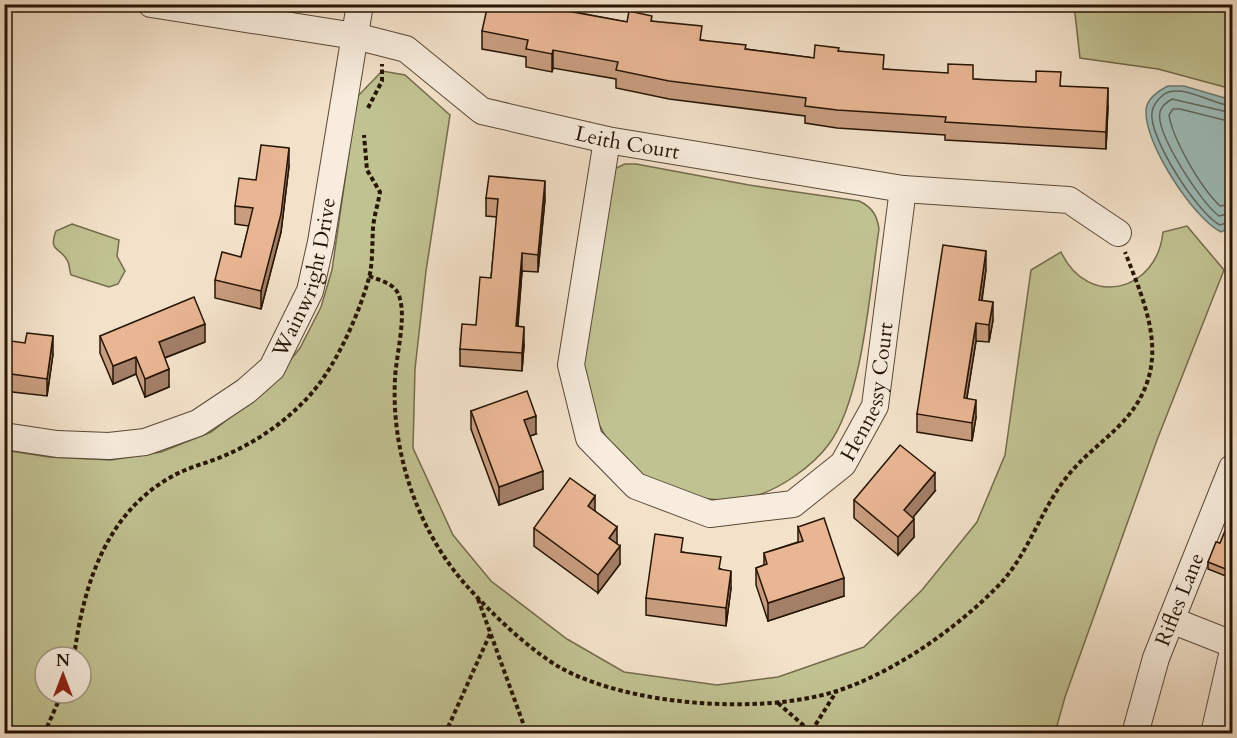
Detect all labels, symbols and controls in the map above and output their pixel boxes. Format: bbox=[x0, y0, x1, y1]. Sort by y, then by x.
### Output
street label: Leith Court bbox=[572, 119, 682, 167]
street label: Wainwright Drive bbox=[265, 196, 343, 363]
street label: Hennessy Court bbox=[834, 320, 901, 466]
street label: Rifles Lane bbox=[1148, 549, 1212, 650]
north arrow bbox=[33, 645, 93, 705]
text: N bbox=[56, 650, 70, 672]

